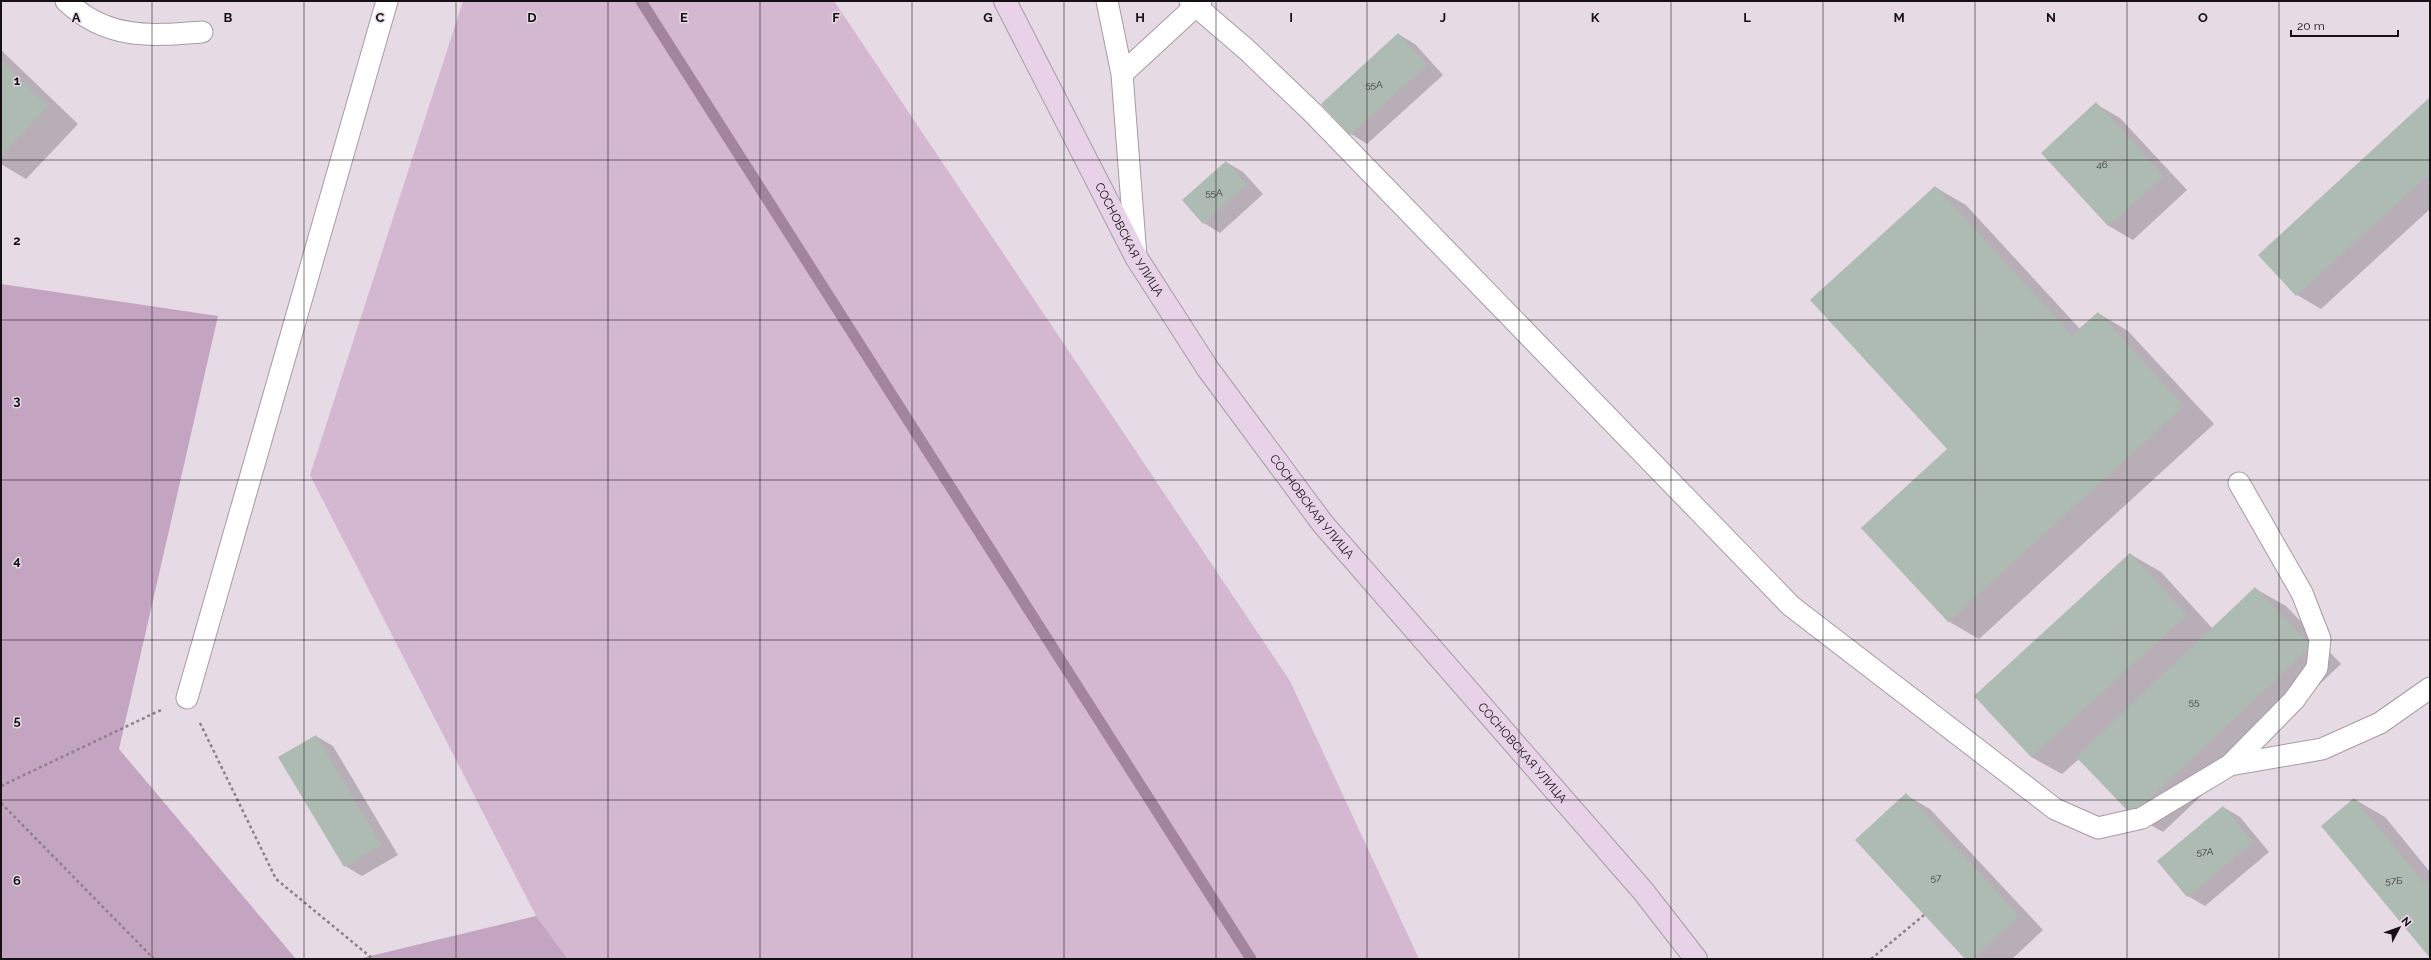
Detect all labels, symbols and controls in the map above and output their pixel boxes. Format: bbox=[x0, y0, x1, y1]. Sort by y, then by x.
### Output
text: A bbox=[72, 10, 81, 25]
text: B bbox=[224, 10, 233, 25]
text: C bbox=[376, 10, 385, 25]
text: D bbox=[527, 10, 537, 25]
text: E bbox=[680, 10, 688, 25]
text: F bbox=[832, 10, 840, 25]
text: G bbox=[983, 10, 993, 25]
text: H bbox=[1135, 10, 1145, 25]
text: I bbox=[1289, 10, 1293, 25]
text: J bbox=[1440, 10, 1446, 25]
text: K bbox=[1591, 10, 1600, 25]
text: L bbox=[1743, 10, 1751, 25]
text: M bbox=[1893, 10, 1905, 25]
text: N bbox=[2046, 10, 2056, 25]
text: O bbox=[2198, 10, 2208, 25]
scale bar bbox=[2291, 12, 2398, 38]
text: 20 m bbox=[2297, 19, 2325, 33]
text: 1 bbox=[14, 73, 21, 88]
house number: 55А bbox=[1365, 79, 1383, 90]
house number: 46 bbox=[2096, 159, 2108, 170]
street label: СОСНОВСКАЯ УЛИЦА bbox=[1092, 180, 1166, 299]
house number: 55А bbox=[1205, 187, 1223, 198]
text: 2 bbox=[13, 233, 21, 248]
text: 3 bbox=[13, 393, 21, 408]
street label: СОСНОВСКАЯ УЛИЦА bbox=[1267, 452, 1357, 561]
text: 4 bbox=[13, 553, 21, 568]
house number: 55 bbox=[2189, 696, 2200, 707]
street label: СОСНОВСКАЯ УЛИЦА bbox=[1475, 700, 1570, 805]
text: 5 bbox=[13, 713, 21, 728]
house number: 57А bbox=[2196, 846, 2214, 857]
house number: 57 bbox=[1931, 872, 1942, 883]
text: 6 bbox=[13, 873, 21, 888]
house number: 57Б bbox=[2385, 875, 2403, 886]
north arrow bbox=[2379, 908, 2419, 948]
text: N bbox=[2399, 914, 2414, 929]

